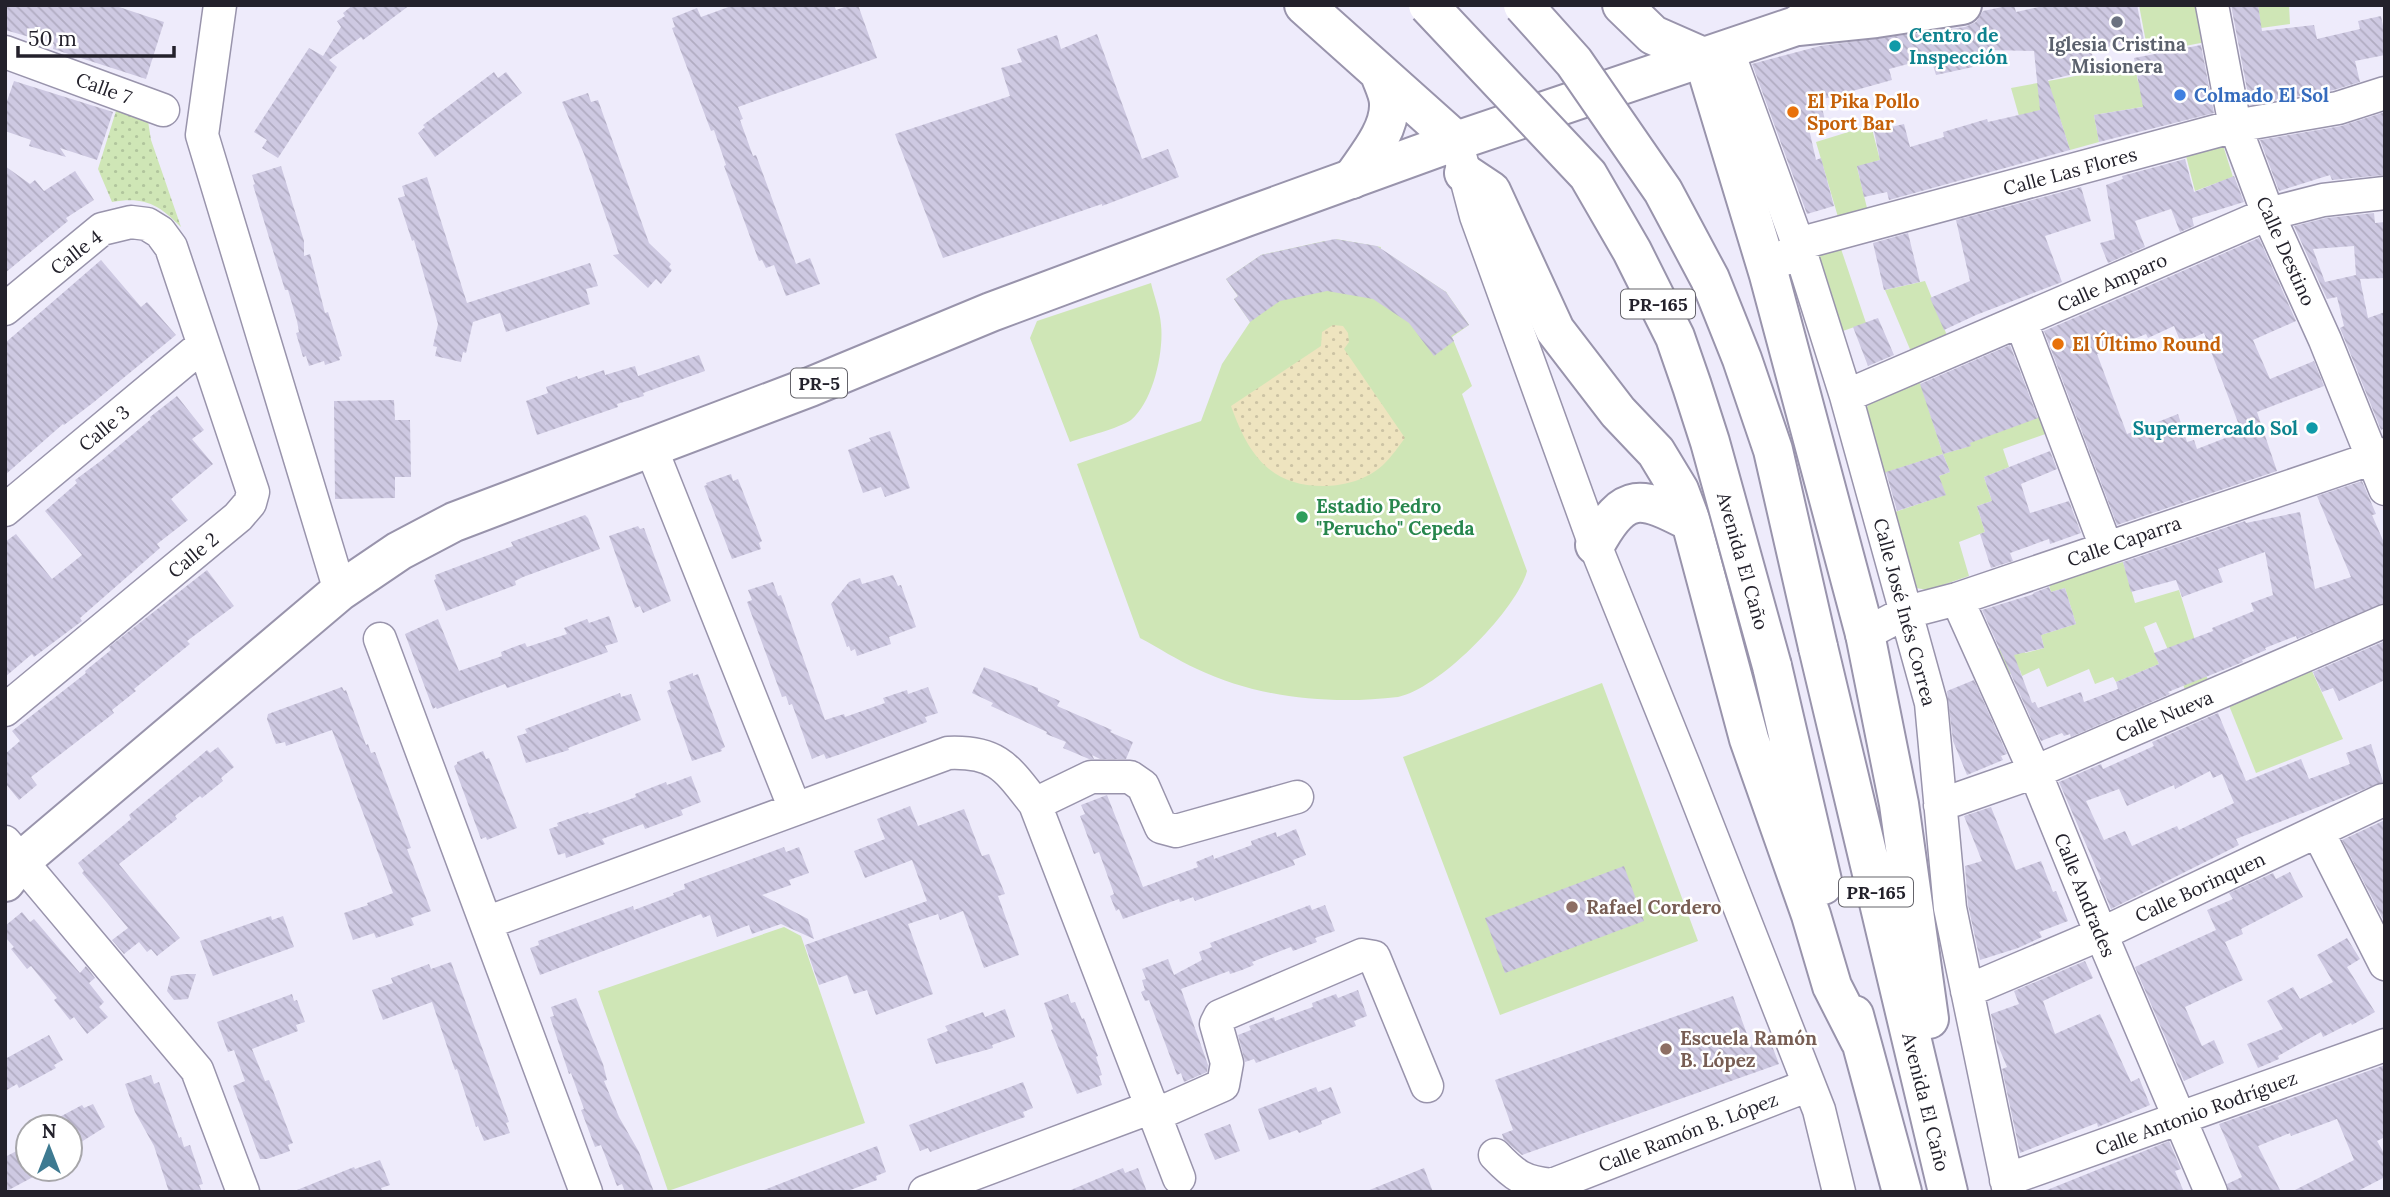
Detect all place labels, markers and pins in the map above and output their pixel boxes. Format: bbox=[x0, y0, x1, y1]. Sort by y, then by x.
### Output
marker: Iglesia Cristina Misionera bbox=[2109, 14, 2125, 30]
place label: Centro de Inspección bbox=[1909, 23, 2008, 69]
place label: Iglesia Cristina Misionera bbox=[2048, 32, 2186, 78]
marker: Centro de Inspección bbox=[1887, 38, 1903, 54]
place label: Colmado El Sol bbox=[2194, 83, 2329, 107]
marker: Colmado El Sol bbox=[2172, 87, 2188, 103]
place label: El Pika Pollo Sport Bar bbox=[1807, 89, 1920, 135]
marker: El Pika Pollo Sport Bar bbox=[1785, 104, 1801, 120]
place label: El Último Round bbox=[2072, 332, 2221, 356]
marker: El Último Round bbox=[2050, 336, 2066, 352]
place label: Supermercado Sol bbox=[2133, 416, 2298, 440]
marker: Supermercado Sol bbox=[2304, 420, 2320, 436]
place label: Estadio Pedro "Perucho" Cepeda bbox=[1316, 494, 1474, 540]
marker: Estadio Pedro "Perucho" Cepeda bbox=[1294, 509, 1310, 525]
place label: Rafael Cordero bbox=[1586, 895, 1722, 919]
marker: Rafael Cordero bbox=[1564, 899, 1580, 915]
place label: Escuela Ramón B. López bbox=[1680, 1026, 1817, 1072]
marker: Escuela Ramón B. López bbox=[1658, 1041, 1674, 1057]

